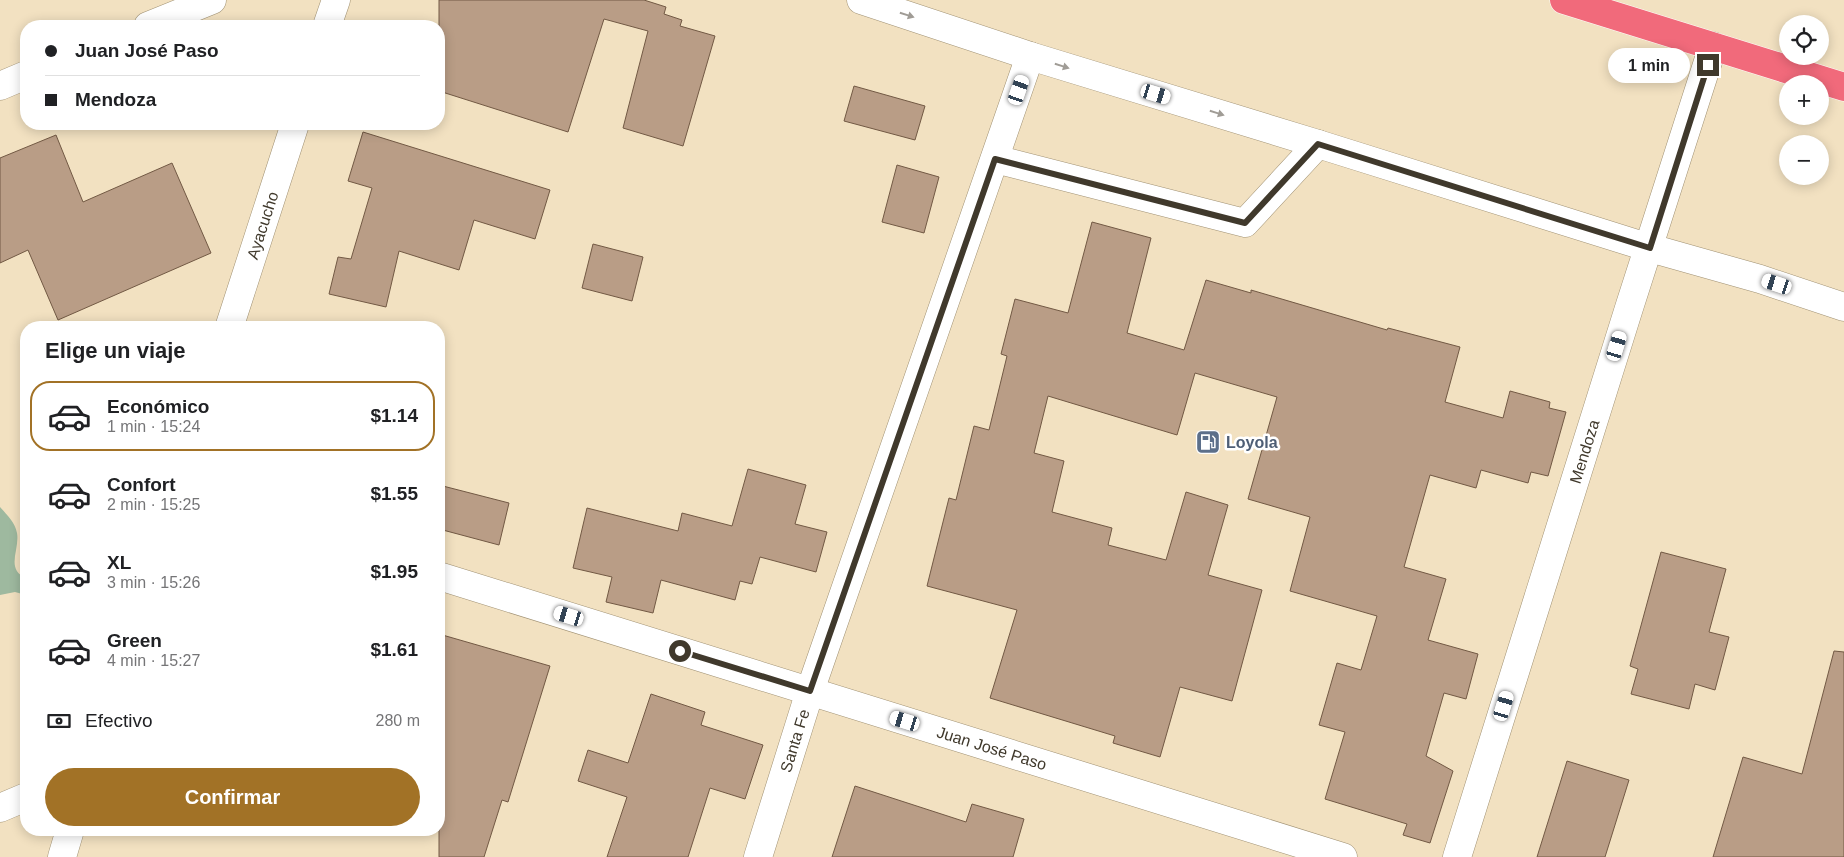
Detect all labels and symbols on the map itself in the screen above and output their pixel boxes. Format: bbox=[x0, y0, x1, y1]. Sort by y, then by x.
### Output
one-way arrow bbox=[900, 12, 915, 20]
callout: 1 min bbox=[1608, 48, 1690, 82]
route end bbox=[1697, 54, 1719, 76]
one-way arrow bbox=[1054, 62, 1069, 70]
car bbox=[1007, 73, 1030, 107]
car bbox=[1139, 82, 1172, 106]
one-way arrow bbox=[1210, 109, 1225, 117]
street label: Ayacucho bbox=[244, 189, 282, 261]
car bbox=[1760, 272, 1793, 296]
car bbox=[1605, 329, 1628, 363]
street label: Mendoza bbox=[1567, 418, 1603, 486]
fuel station icon: Loyola bbox=[1195, 429, 1221, 455]
place label: Loyola bbox=[1226, 434, 1278, 451]
car bbox=[552, 604, 585, 628]
route start bbox=[669, 640, 691, 662]
car bbox=[1492, 689, 1515, 723]
street label: Santa Fe bbox=[777, 707, 813, 774]
car bbox=[888, 709, 921, 733]
street label: Juan José Paso bbox=[935, 723, 1049, 773]

